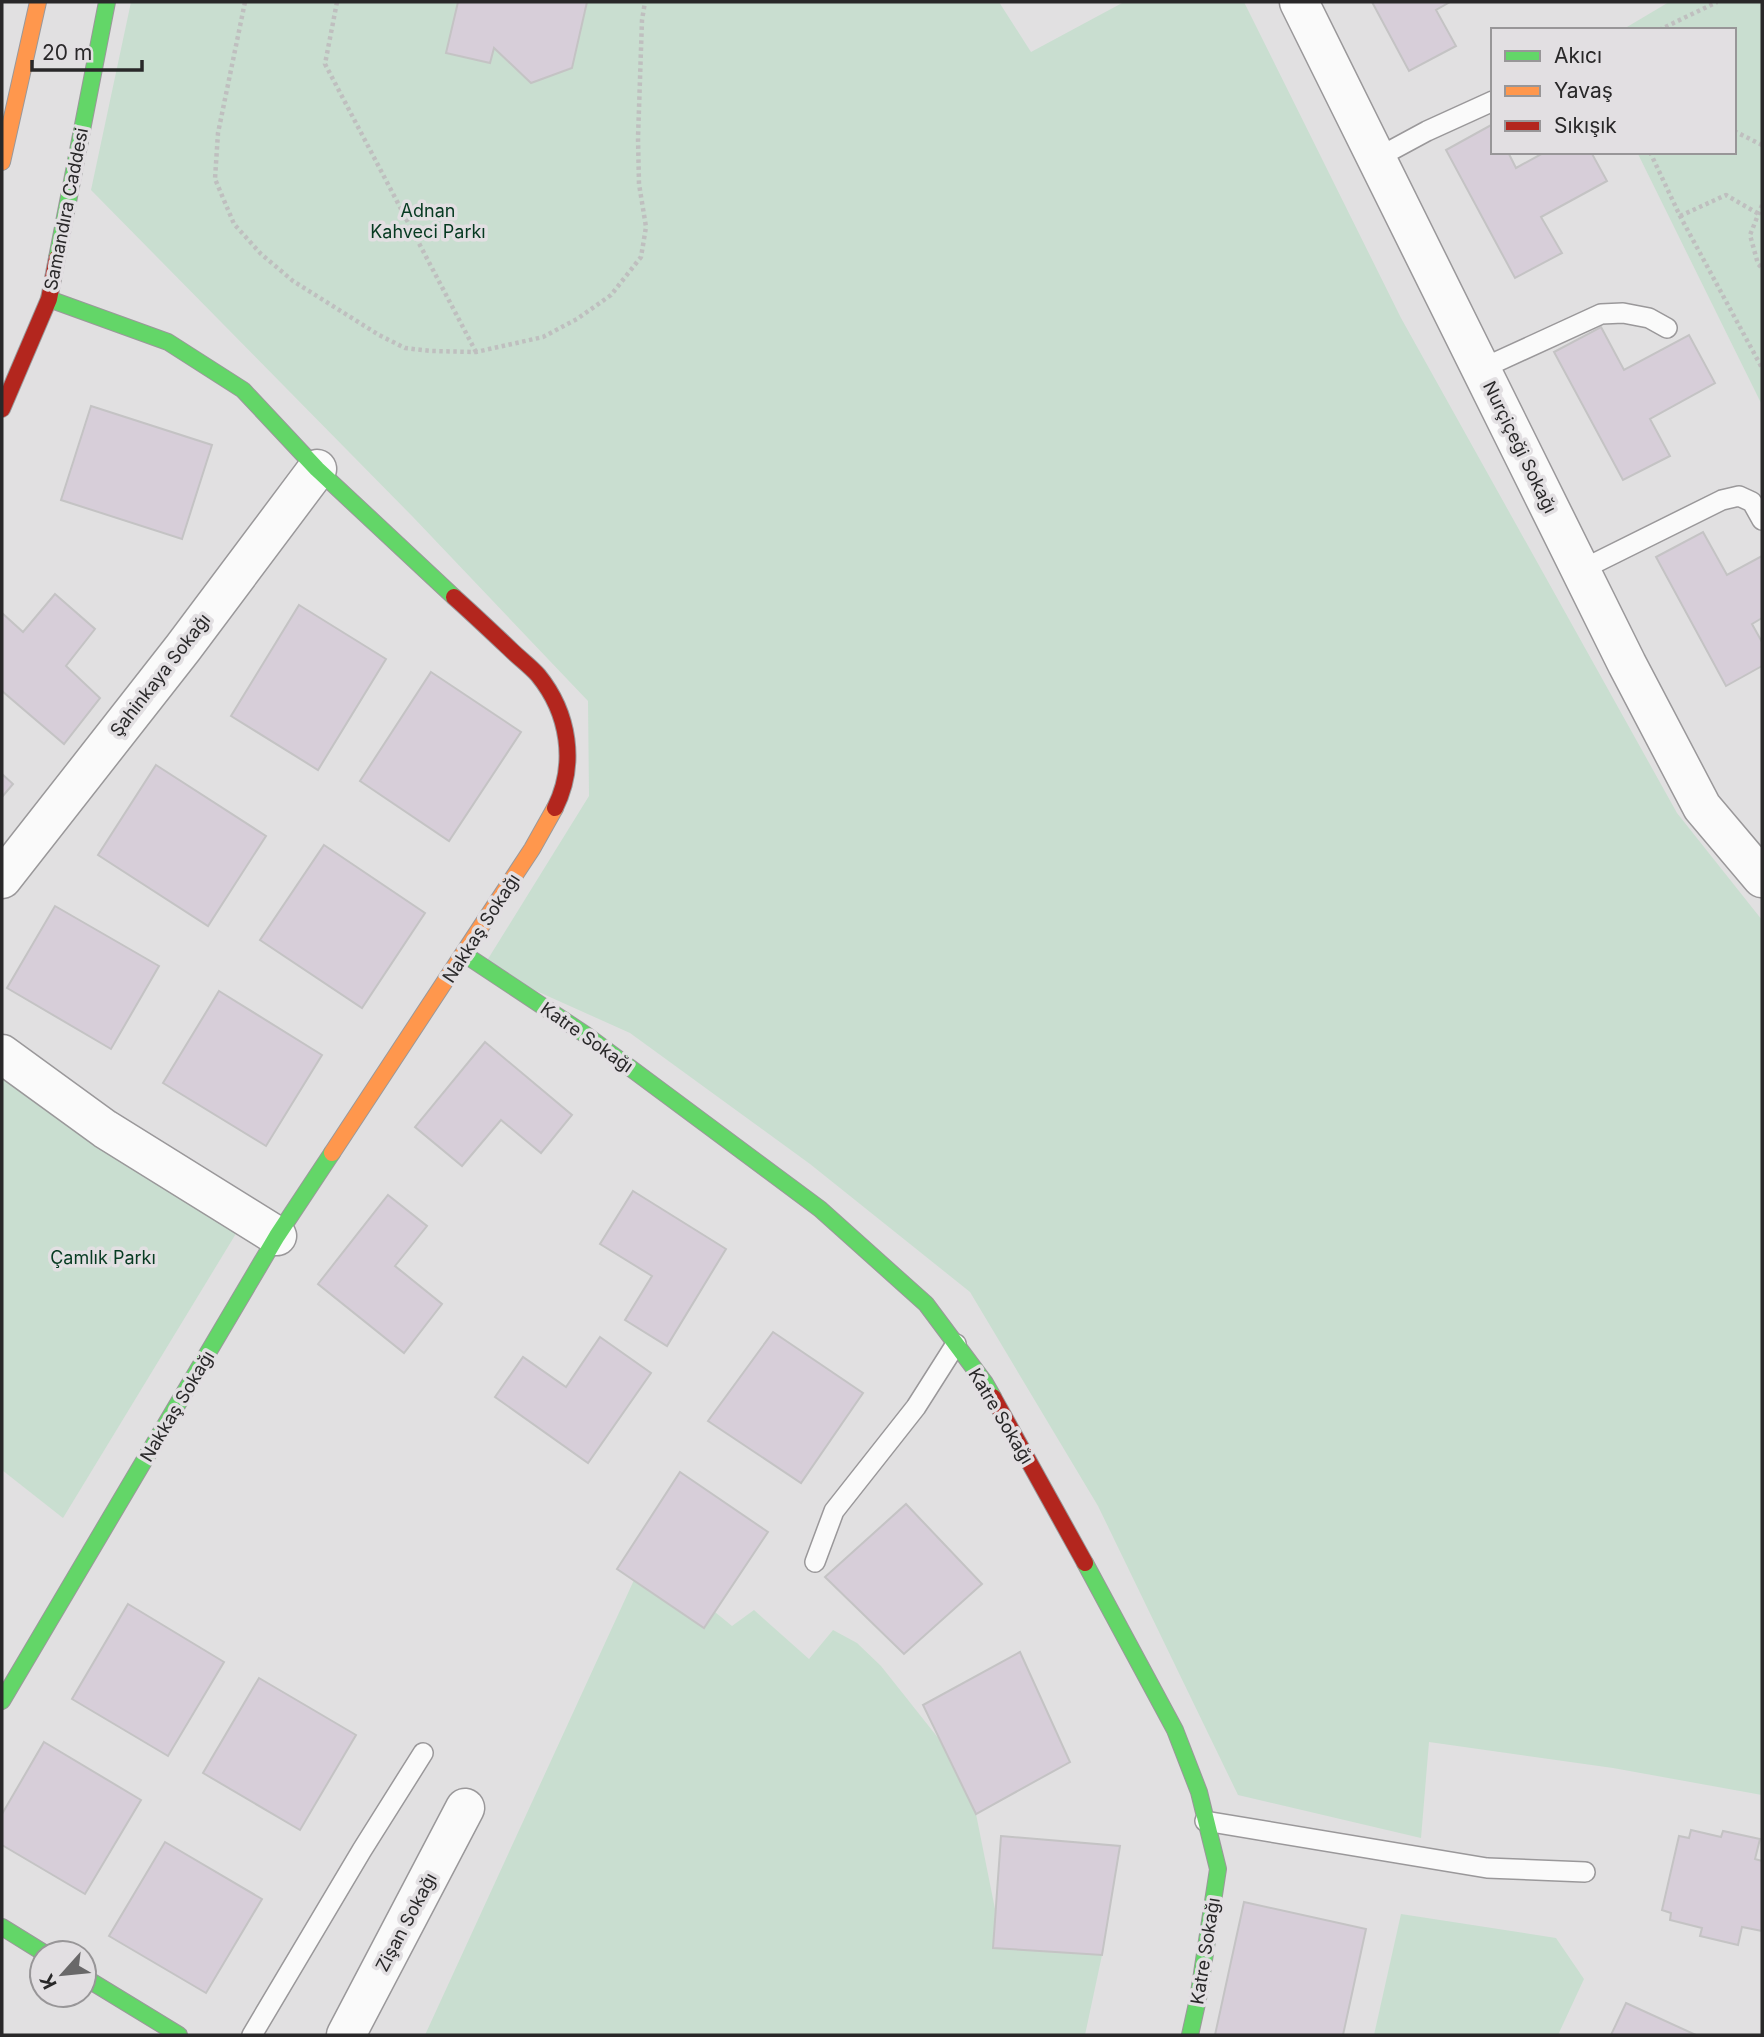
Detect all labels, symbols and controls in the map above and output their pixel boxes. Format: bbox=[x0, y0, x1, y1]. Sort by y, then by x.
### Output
scale bar bbox=[32, 28, 142, 72]
legend bbox=[1491, 28, 1736, 154]
text: 20 m bbox=[42, 40, 92, 65]
text: Akıcı bbox=[1554, 43, 1602, 68]
text: Yavaş bbox=[1554, 78, 1613, 103]
text: Sıkışık bbox=[1554, 113, 1617, 138]
street label: Samandıra Caddesi bbox=[40, 126, 92, 292]
park label: Adnan Kahveci Parkı bbox=[370, 200, 486, 242]
street label: Nurçiçeği Sokağı bbox=[1479, 378, 1561, 516]
street label: Şahinkaya Sokağı bbox=[106, 609, 214, 741]
street label: Nakkaş Sokağı bbox=[438, 870, 524, 986]
street label: Katre Sokağı bbox=[537, 997, 637, 1077]
park label: Çamlık Parkı bbox=[50, 1247, 156, 1268]
street label: Nakkaş Sokağı bbox=[136, 1347, 218, 1465]
street label: Katre Sokağı bbox=[964, 1364, 1038, 1468]
street label: Zişan Sokağı bbox=[371, 1869, 441, 1975]
street label: Katre Sokağı bbox=[1186, 1896, 1224, 2006]
north arrow bbox=[28, 1939, 98, 2009]
text: K bbox=[35, 1970, 62, 1993]

